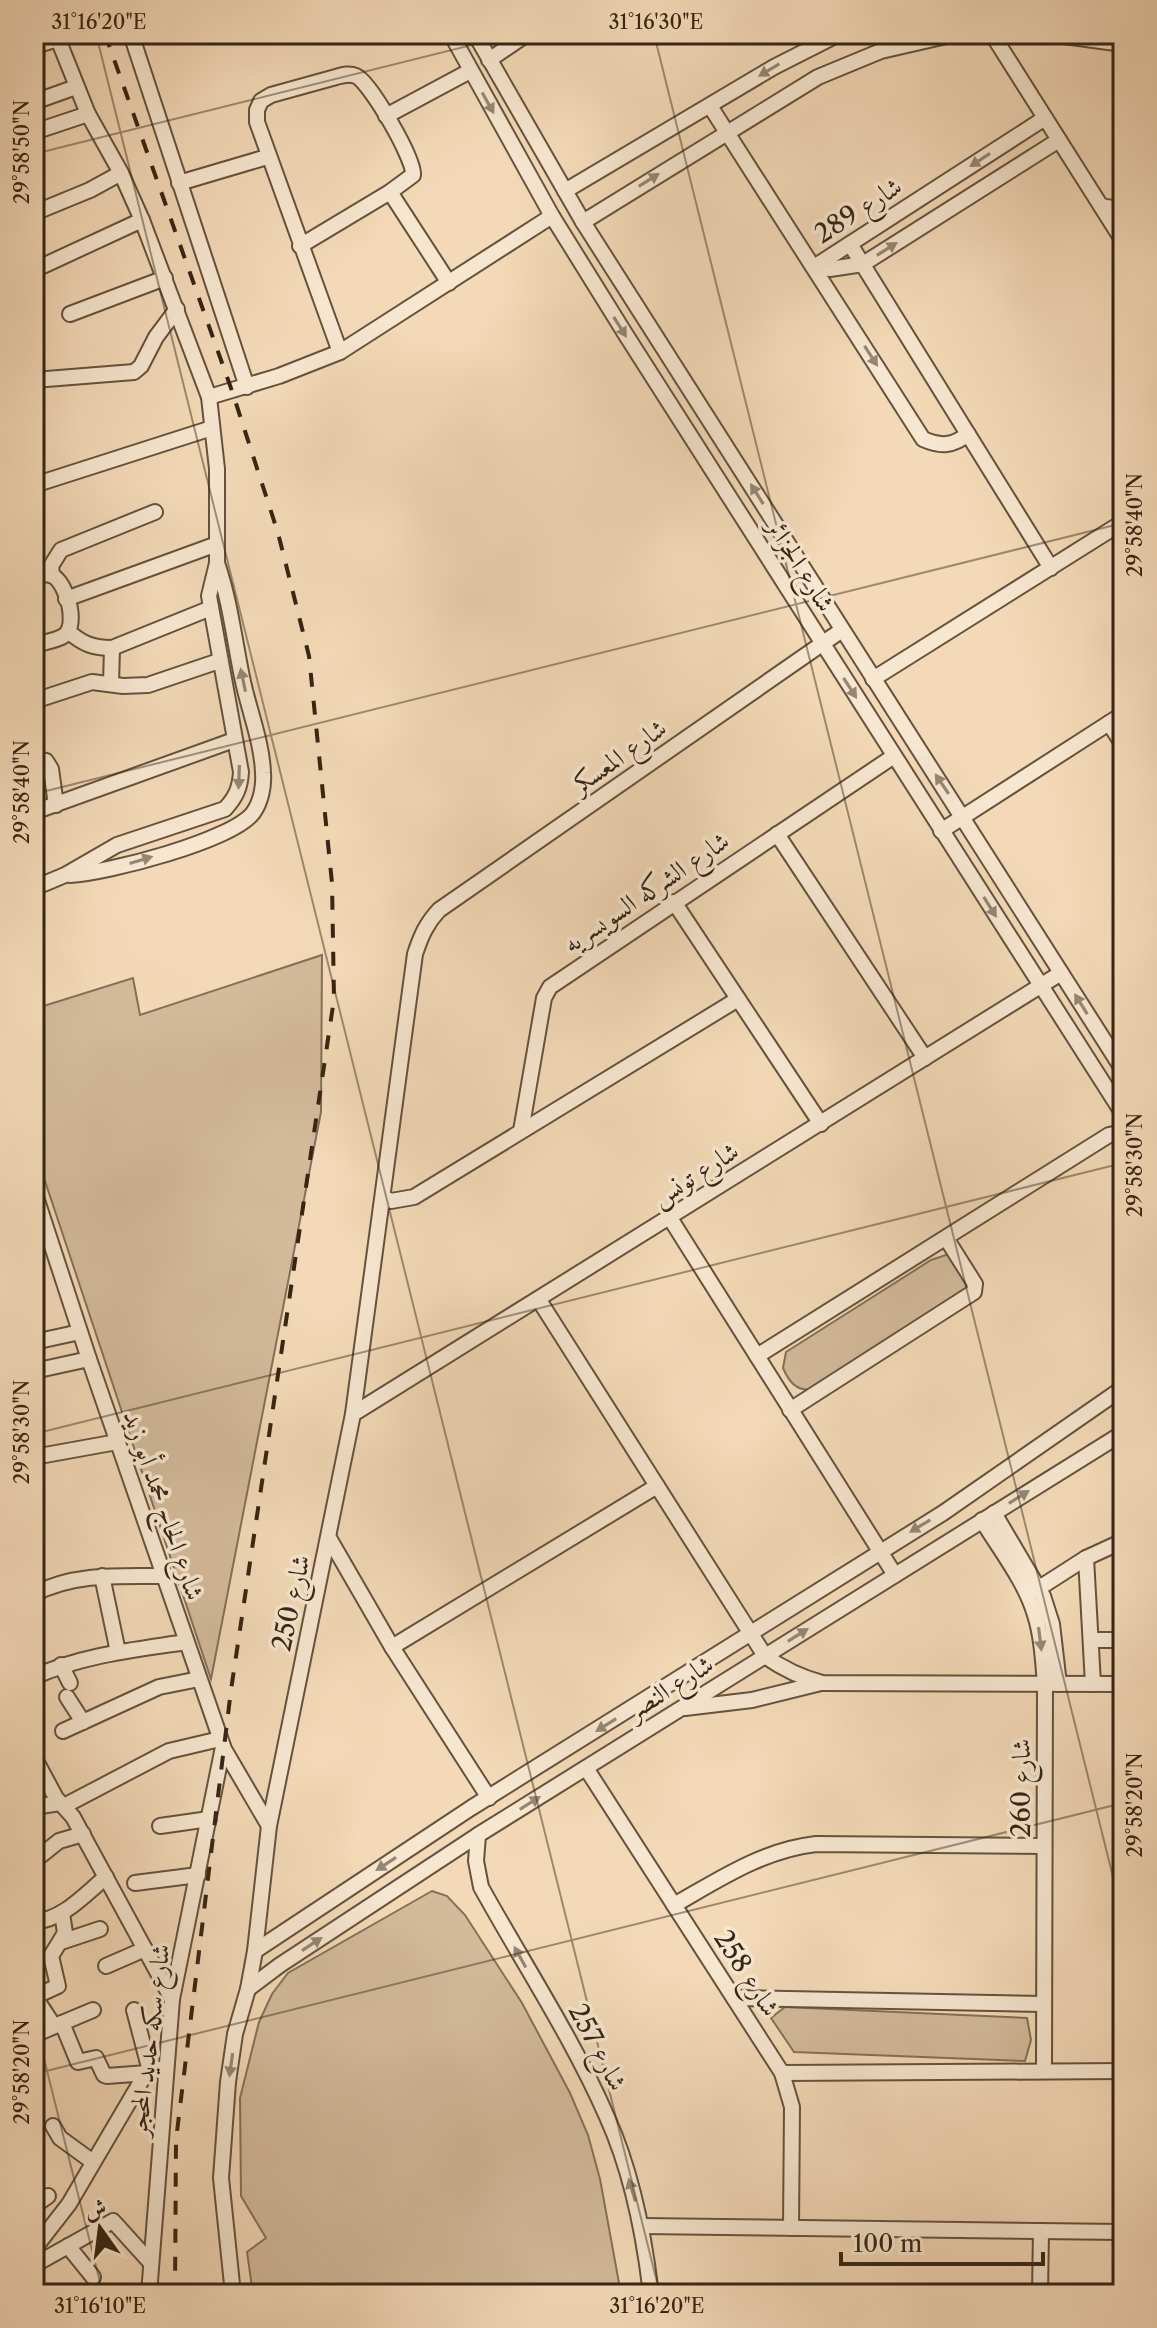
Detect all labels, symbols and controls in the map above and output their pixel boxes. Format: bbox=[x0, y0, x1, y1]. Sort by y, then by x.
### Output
text: 31°16'20"E bbox=[51, 10, 147, 34]
text: 31°16'30"E bbox=[609, 10, 703, 34]
one-way arrow bbox=[758, 62, 780, 76]
one-way arrow bbox=[481, 92, 495, 114]
text: 29°58'50"N bbox=[10, 100, 34, 204]
one-way arrow bbox=[969, 152, 990, 167]
street label: شارع 289 bbox=[808, 170, 911, 255]
one-way arrow bbox=[638, 174, 660, 188]
one-way arrow bbox=[876, 243, 898, 257]
one-way arrow bbox=[613, 316, 627, 338]
one-way arrow bbox=[863, 346, 878, 367]
text: 29°58'40"N bbox=[1123, 473, 1147, 577]
one-way arrow bbox=[751, 483, 765, 505]
street label: شارع الجزائر bbox=[753, 510, 842, 621]
one-way arrow bbox=[236, 668, 249, 693]
one-way arrow bbox=[843, 677, 857, 699]
street label: شارع المعسكر bbox=[563, 712, 676, 807]
text: 29°58'40"N bbox=[10, 740, 34, 844]
one-way arrow bbox=[232, 765, 245, 791]
one-way arrow bbox=[935, 774, 950, 795]
street label: شارع الشركه السويسريه bbox=[557, 825, 739, 964]
one-way arrow bbox=[130, 853, 154, 866]
one-way arrow bbox=[982, 896, 996, 918]
one-way arrow bbox=[1075, 993, 1089, 1015]
text: 29°58'30"N bbox=[1123, 1113, 1147, 1217]
street label: شارع تونس bbox=[646, 1135, 748, 1218]
text: 29°58'30"N bbox=[10, 1380, 34, 1484]
street label: شارع الحاج محمد أبو زيد bbox=[109, 1406, 212, 1607]
one-way arrow bbox=[1008, 1491, 1030, 1505]
one-way arrow bbox=[909, 1519, 931, 1533]
street label: شارع 250 bbox=[265, 1552, 323, 1655]
one-way arrow bbox=[1034, 1627, 1047, 1652]
one-way arrow bbox=[787, 1629, 809, 1643]
street label: شارع النصر bbox=[618, 1648, 722, 1733]
one-way arrow bbox=[595, 1718, 617, 1732]
street label: شارع 260 bbox=[1005, 1739, 1043, 1837]
text: 29°58'20"N bbox=[1123, 1753, 1147, 1857]
one-way arrow bbox=[519, 1796, 541, 1810]
one-way arrow bbox=[375, 1856, 397, 1870]
street label: شارع 258 bbox=[702, 1924, 787, 2025]
one-way arrow bbox=[301, 1937, 323, 1952]
street label: شارع سكه حديد المحجر bbox=[121, 1942, 183, 2142]
one-way arrow bbox=[513, 1945, 527, 1968]
street label: شارع 257 bbox=[557, 1998, 634, 2099]
text: 29°58'20"N bbox=[10, 2020, 34, 2124]
one-way arrow bbox=[224, 2052, 237, 2077]
one-way arrow bbox=[625, 2178, 638, 2202]
north arrow bbox=[60, 2188, 140, 2268]
text: ش bbox=[81, 2193, 109, 2225]
scale bar bbox=[841, 2216, 1043, 2266]
text: 100 m bbox=[853, 2229, 922, 2258]
text: 31°16'10"E bbox=[54, 2294, 146, 2318]
text: 31°16'20"E bbox=[609, 2294, 705, 2318]

